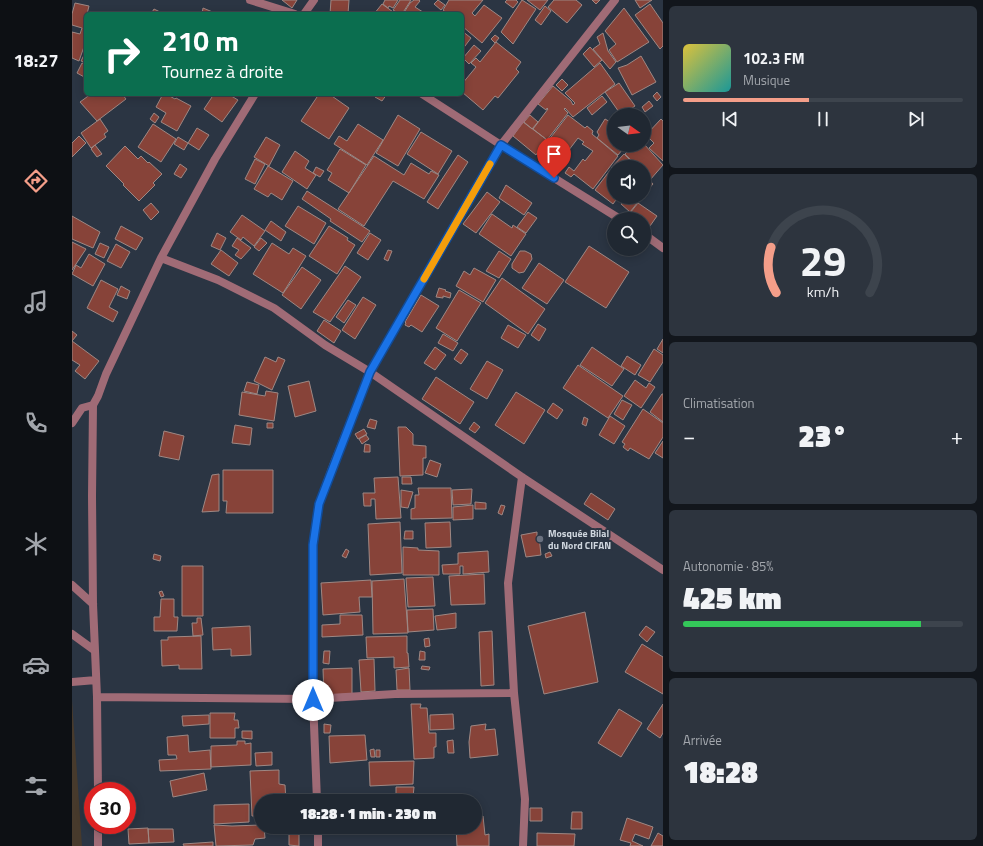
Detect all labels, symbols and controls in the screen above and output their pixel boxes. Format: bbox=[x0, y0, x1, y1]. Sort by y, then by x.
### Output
text: 210 m bbox=[162, 19, 239, 62]
icon: right bbox=[96, 28, 148, 80]
text: 18:27 bbox=[14, 47, 58, 74]
text: 102.3 FM bbox=[743, 47, 805, 70]
text: Tournez à droite bbox=[162, 58, 283, 85]
text: Musique bbox=[743, 70, 790, 90]
north arrow bbox=[607, 108, 651, 152]
map controls bbox=[607, 108, 651, 256]
icon: previous bbox=[719, 108, 741, 130]
icon: pause bbox=[812, 108, 834, 130]
icon: next bbox=[905, 108, 927, 130]
pin bbox=[537, 137, 571, 178]
icon: arrive bbox=[543, 143, 565, 165]
button: sound bbox=[607, 160, 651, 204]
icon: directions bbox=[22, 167, 50, 195]
button: search bbox=[607, 212, 651, 256]
text: 29 bbox=[800, 229, 846, 292]
text: km/h bbox=[807, 281, 839, 303]
icon: music bbox=[22, 288, 50, 316]
text: Climatisation bbox=[683, 393, 755, 413]
icon: phone bbox=[22, 409, 50, 437]
text: 23° bbox=[798, 413, 848, 459]
text: − bbox=[683, 419, 695, 453]
text: + bbox=[951, 419, 963, 453]
place label: Mosquée Bilal du Nord CIFAN bbox=[548, 526, 611, 553]
icon: climate bbox=[22, 530, 50, 558]
marker: Mosquée Bilal du Nord CIFAN bbox=[535, 534, 545, 544]
text: Autonomie · 85% bbox=[683, 556, 774, 576]
text: 425 km bbox=[683, 575, 781, 621]
icon: car bbox=[22, 651, 50, 679]
position arrow bbox=[292, 679, 334, 721]
text: Arrivée bbox=[683, 730, 722, 750]
text: 18:28 bbox=[683, 749, 758, 795]
icon: filters bbox=[22, 772, 50, 800]
speed limit sign: 30 bbox=[84, 782, 136, 834]
text: 18:28 · 1 min · 230 m bbox=[300, 802, 436, 825]

